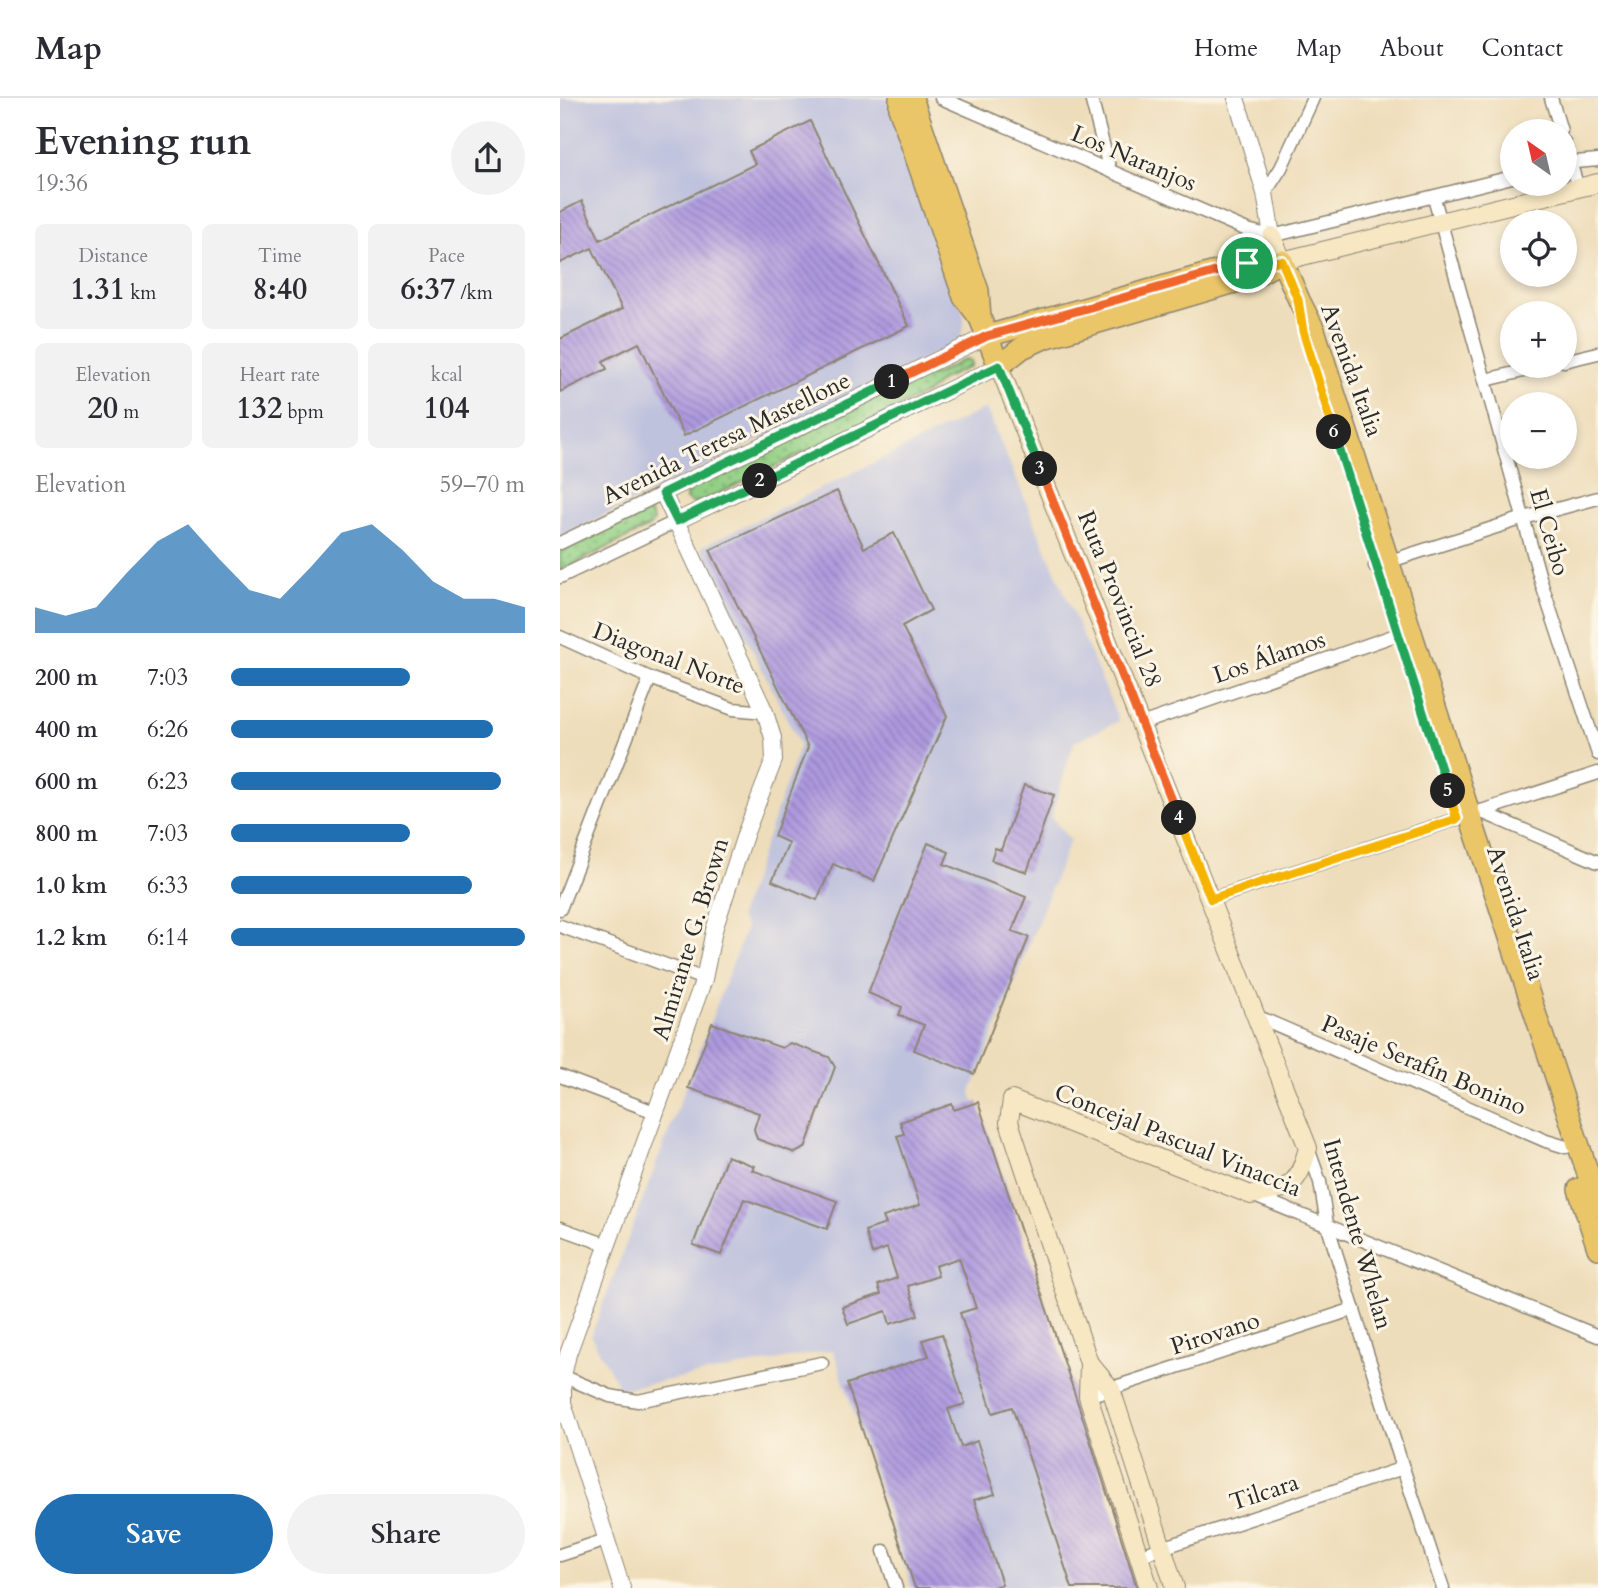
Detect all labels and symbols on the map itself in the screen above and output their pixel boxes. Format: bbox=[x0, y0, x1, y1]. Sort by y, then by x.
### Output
street label: Los Naranjos bbox=[1066, 117, 1202, 200]
north arrow bbox=[1500, 119, 1577, 196]
pin bbox=[1217, 233, 1277, 293]
street label: Avenida Italia bbox=[1312, 299, 1391, 442]
street label: Avenida Teresa Mastellone bbox=[597, 364, 856, 513]
pin: 1 bbox=[874, 364, 910, 400]
pin: 6 bbox=[1316, 414, 1352, 450]
pin: 3 bbox=[1022, 452, 1058, 486]
pin: 2 bbox=[742, 464, 778, 498]
street label: El Ceibo bbox=[1521, 485, 1578, 580]
street label: Ruta Provincial 28 bbox=[1069, 506, 1170, 692]
street label: Diagonal Norte bbox=[588, 614, 750, 703]
street label: Los Álamos bbox=[1209, 623, 1330, 692]
pin: 5 bbox=[1430, 774, 1466, 808]
pin: 4 bbox=[1162, 800, 1196, 836]
street label: Almirante G. Brown bbox=[644, 833, 737, 1045]
street label: Avenida Italia bbox=[1478, 842, 1553, 985]
street label: Pasaje Serafín Bonino bbox=[1316, 1007, 1531, 1124]
street label: Concejal Pascual Vinaccia bbox=[1049, 1076, 1307, 1205]
street label: Intendente Whelan bbox=[1315, 1135, 1401, 1334]
street label: Pirovano bbox=[1166, 1304, 1264, 1363]
street label: Tilcara bbox=[1225, 1466, 1304, 1519]

